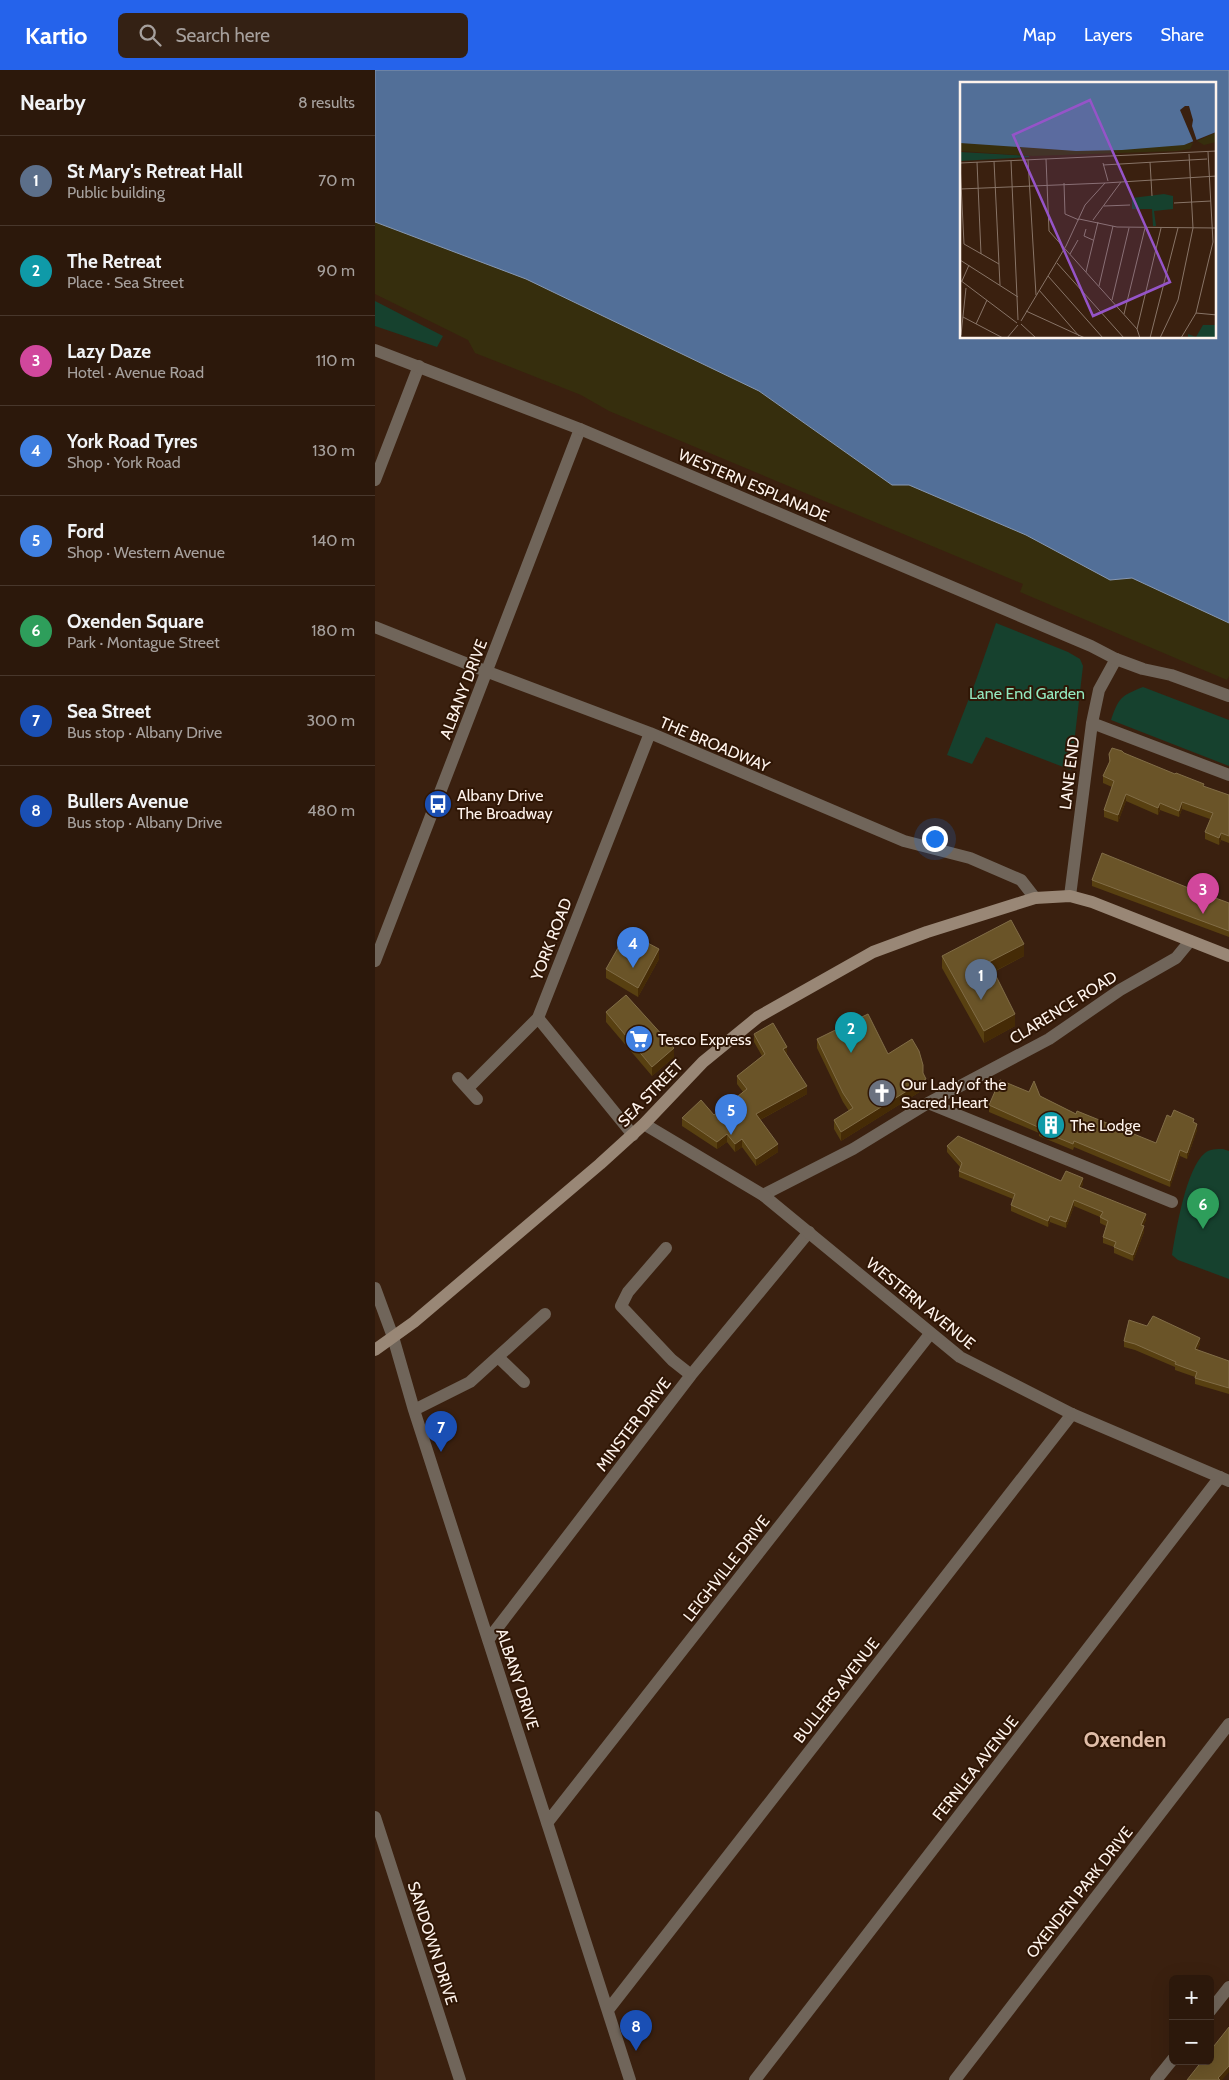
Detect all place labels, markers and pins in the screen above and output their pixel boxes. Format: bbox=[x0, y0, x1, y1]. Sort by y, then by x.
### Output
place label: Albany Drive The Broadway bbox=[457, 786, 553, 823]
bus stop icon: Albany Drive The Broadway bbox=[423, 789, 453, 819]
pin: 3 bbox=[1187, 873, 1219, 914]
pin: 4 bbox=[617, 927, 649, 968]
pin: 1 bbox=[965, 959, 997, 1000]
pin: 2 bbox=[835, 1012, 867, 1053]
supermarket icon: Tesco Express bbox=[624, 1024, 654, 1054]
place label: Tesco Express bbox=[658, 1030, 752, 1049]
place label: Our Lady of the Sacred Heart bbox=[901, 1075, 1006, 1112]
church icon: Our Lady of the Sacred Heart bbox=[867, 1078, 897, 1108]
pin: 5 bbox=[715, 1094, 747, 1135]
building icon: The Lodge bbox=[1036, 1110, 1066, 1140]
place label: The Lodge bbox=[1070, 1116, 1141, 1135]
pin: 6 bbox=[1187, 1188, 1219, 1229]
pin: 7 bbox=[425, 1411, 457, 1452]
pin: 8 bbox=[620, 2010, 652, 2051]

